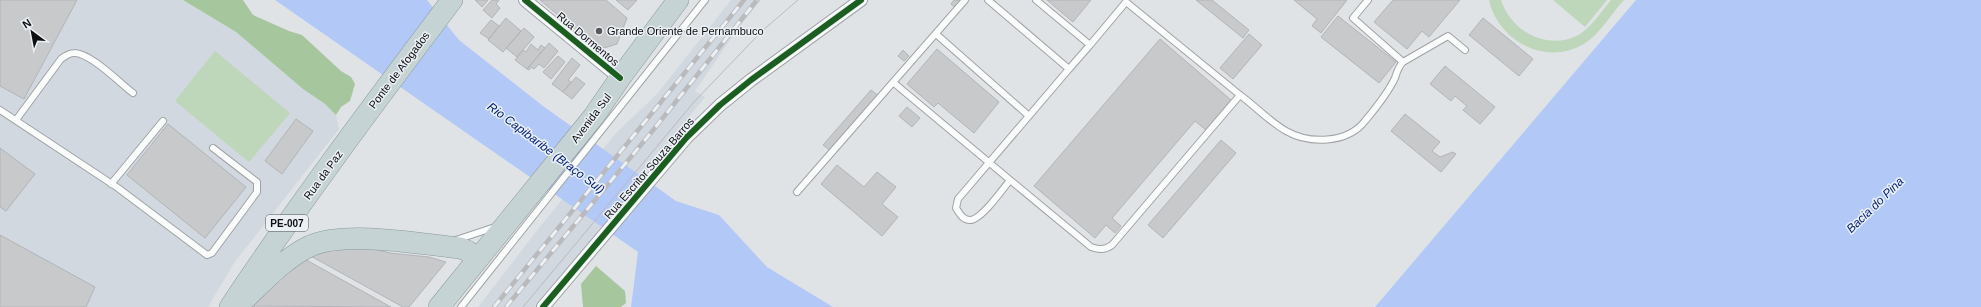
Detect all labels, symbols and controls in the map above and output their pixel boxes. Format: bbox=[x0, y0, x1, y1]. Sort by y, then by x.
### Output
street label: Rua Dormentos bbox=[555, 10, 622, 69]
north arrow bbox=[12, 12, 52, 52]
text: N bbox=[20, 16, 33, 31]
place label: Grande Oriente de Pernambuco bbox=[607, 25, 764, 37]
marker: Grande Oriente de Pernambuco bbox=[594, 26, 604, 36]
street label: Ponte de Afogados bbox=[366, 29, 432, 111]
street label: Avenida Sul bbox=[569, 91, 613, 145]
water label: Rio Capibaribe (Braço Sul) bbox=[485, 99, 607, 197]
street label: Rua Escritor Souza Barros bbox=[602, 115, 697, 221]
street label: Rua da Paz bbox=[301, 148, 345, 202]
water label: Bacia do Pina bbox=[1843, 174, 1907, 236]
road number: PE-007 bbox=[266, 215, 308, 231]

